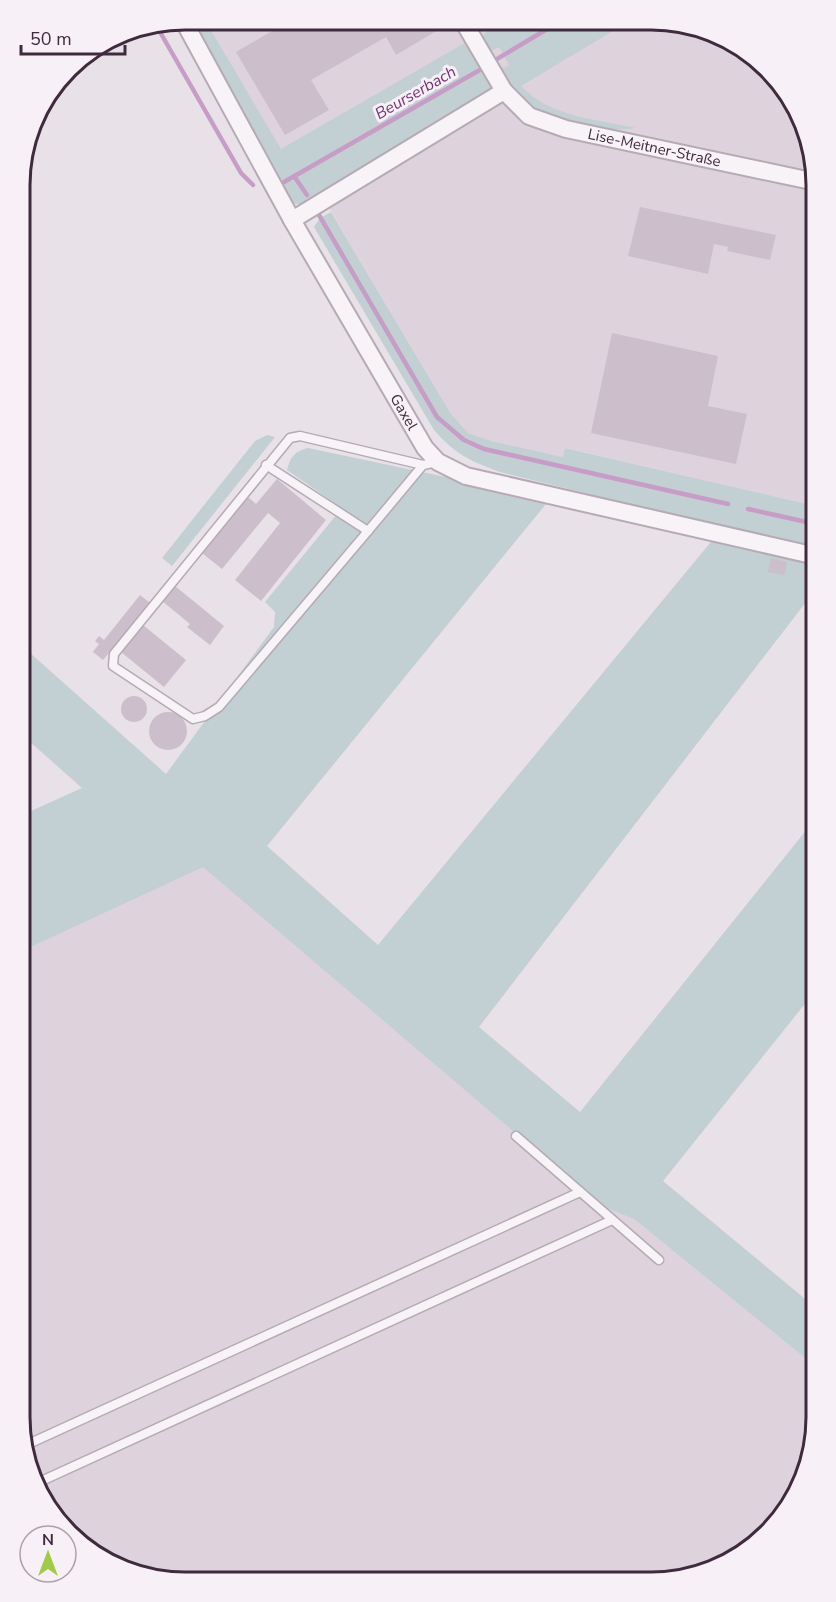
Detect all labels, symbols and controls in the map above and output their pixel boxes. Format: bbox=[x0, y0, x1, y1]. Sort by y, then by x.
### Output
scale bar bbox=[21, 18, 124, 56]
text: 50 m bbox=[30, 27, 72, 51]
water label: Beurserbach bbox=[371, 61, 460, 125]
street label: Lise-Meitner-Straße bbox=[586, 124, 723, 172]
street label: Gaxel bbox=[386, 390, 423, 434]
north arrow bbox=[18, 1524, 78, 1584]
text: N bbox=[42, 1529, 54, 1551]

